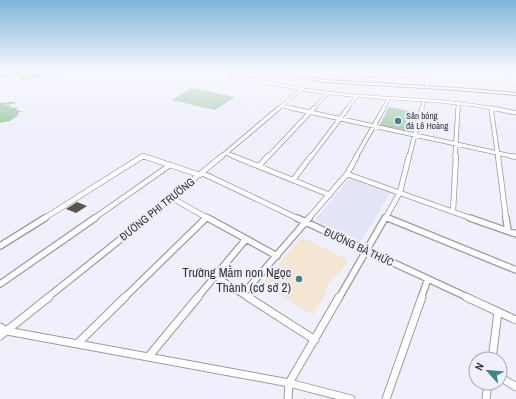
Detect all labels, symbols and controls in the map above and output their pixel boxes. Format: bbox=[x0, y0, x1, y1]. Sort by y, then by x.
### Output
place label: Sân bóng đá Lê Hoàng bbox=[406, 110, 449, 132]
marker: Sân bóng đá Lê Hoàng bbox=[393, 116, 403, 126]
street label: ĐƯỜNG PHI TRƯỜNG bbox=[117, 174, 197, 244]
street label: ĐƯỜNG BÀ THỨC bbox=[322, 225, 396, 269]
place label: Trường Mầm non Ngọc Thành (cơ sở 2) bbox=[182, 264, 291, 296]
marker: Trường Mầm non Ngọc Thành (cơ sở 2) bbox=[294, 274, 304, 284]
north arrow bbox=[468, 351, 508, 391]
text: N bbox=[471, 360, 487, 373]

